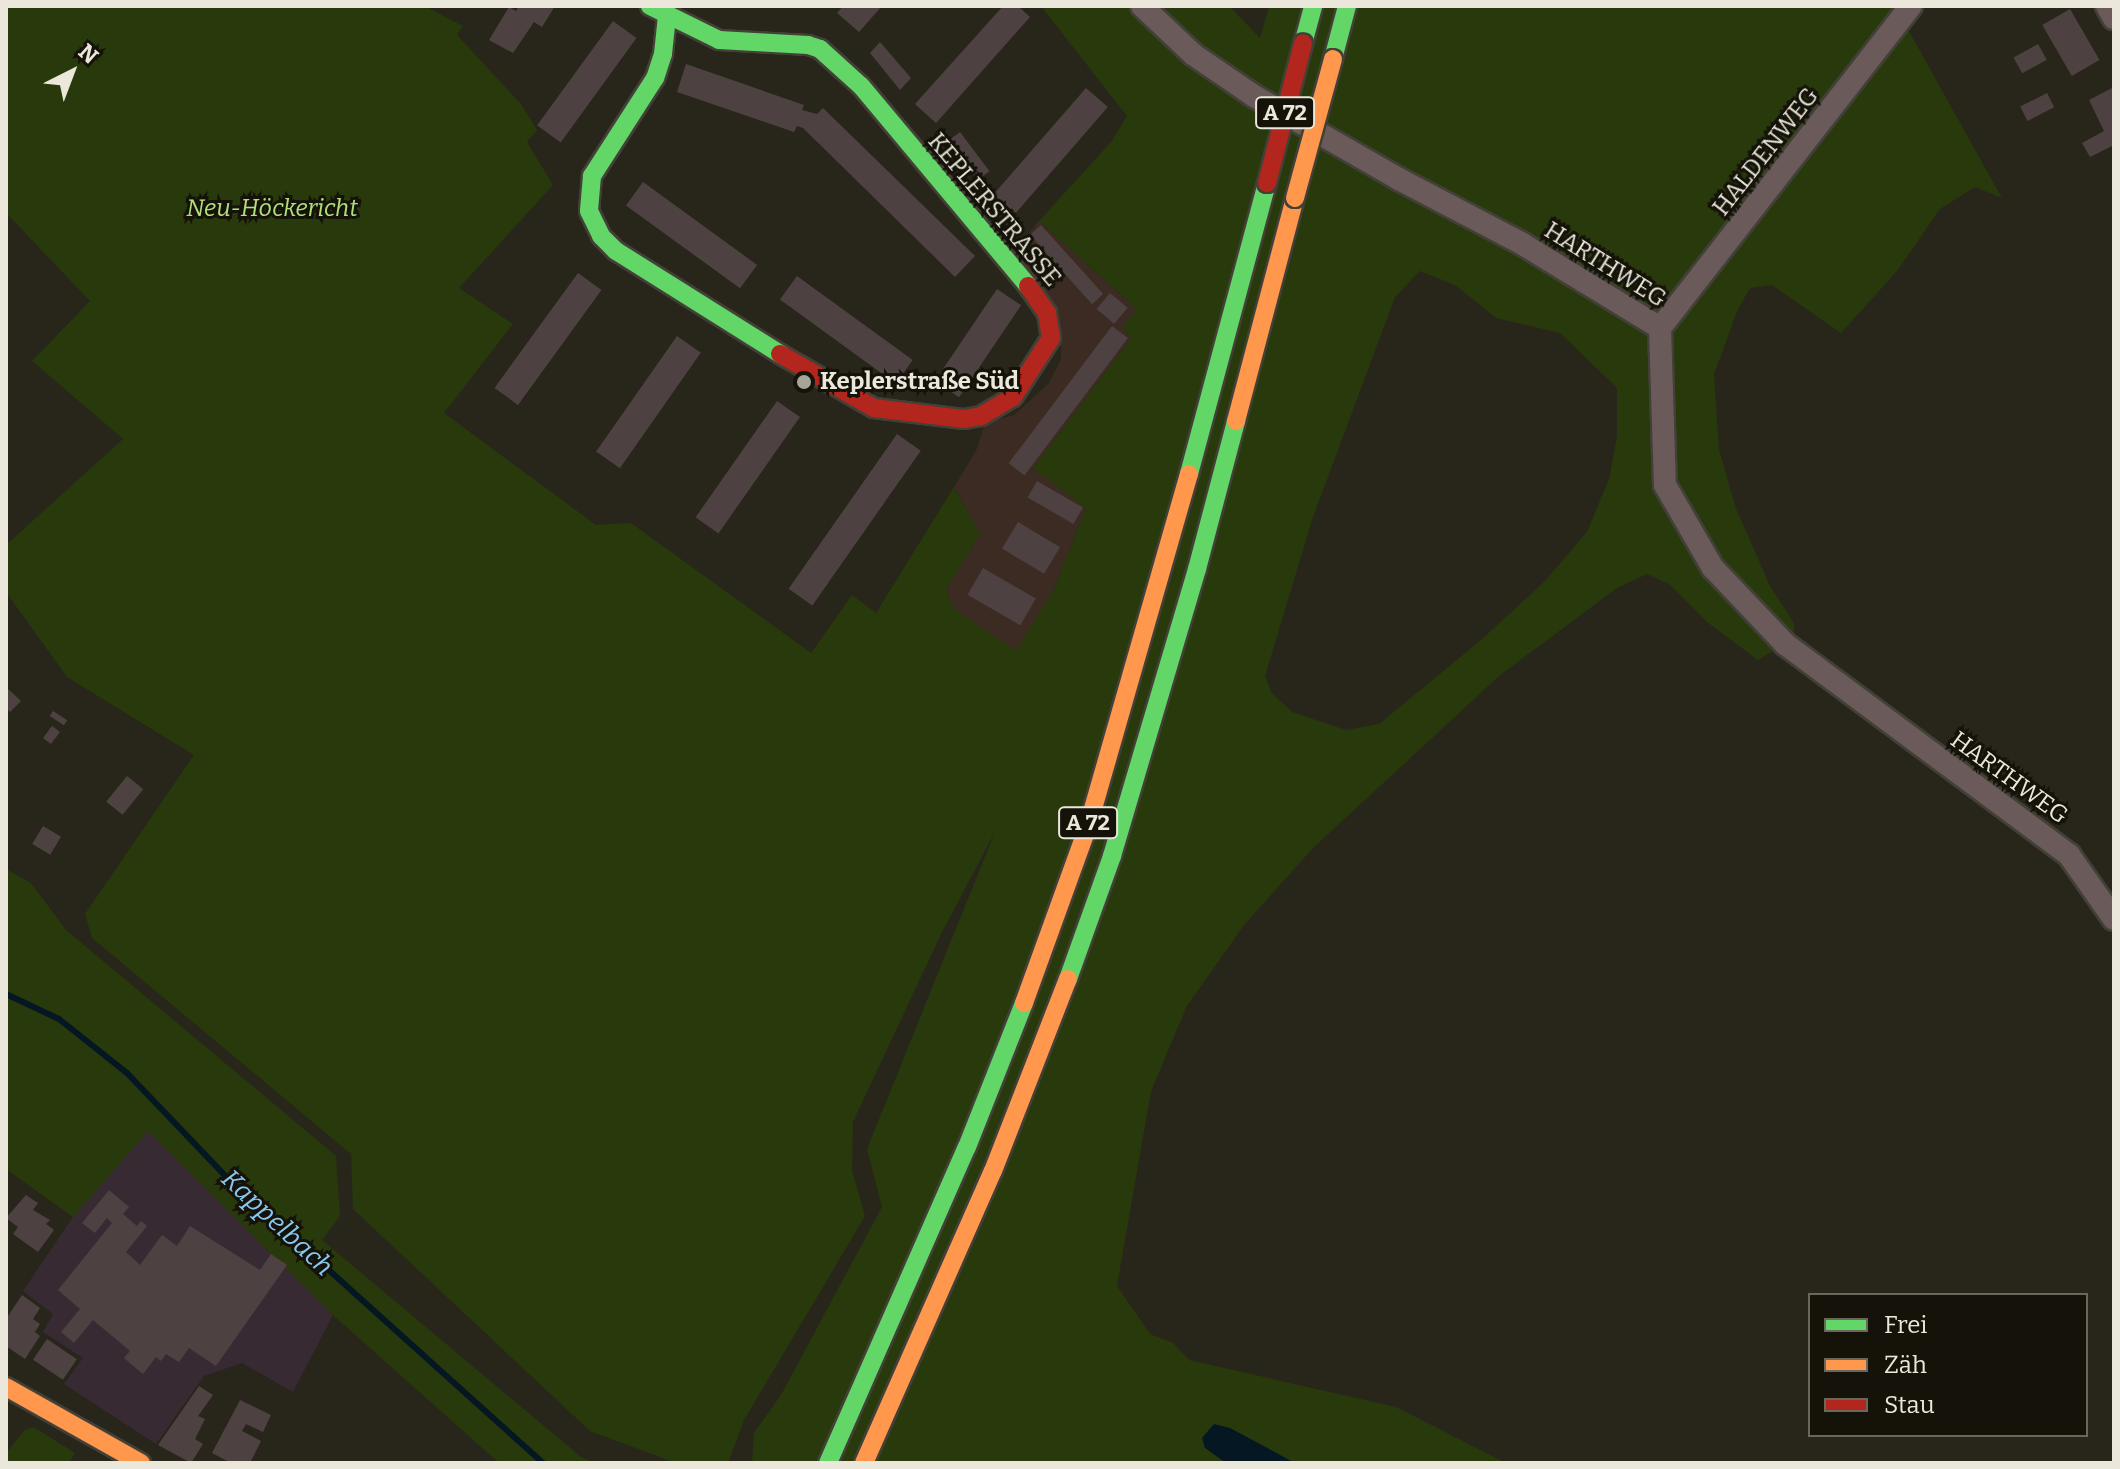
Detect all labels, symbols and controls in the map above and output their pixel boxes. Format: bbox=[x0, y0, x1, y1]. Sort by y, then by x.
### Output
north arrow bbox=[32, 32, 112, 112]
text: N bbox=[73, 38, 104, 70]
street label: HALDENWEG bbox=[1707, 82, 1825, 222]
road number: A 72 bbox=[1255, 95, 1315, 131]
street label: KEPLERSTRASSE bbox=[922, 128, 1066, 292]
park label: Neu-Höckericht bbox=[186, 195, 358, 223]
street label: HARTHWEG bbox=[1539, 216, 1671, 314]
place label: Keplerstraße Süd bbox=[820, 368, 1019, 396]
marker: Keplerstraße Süd bbox=[795, 373, 813, 391]
street label: HARTHWEG bbox=[1945, 726, 2073, 830]
road number: A 72 bbox=[1058, 805, 1118, 841]
water label: Kappelbach bbox=[215, 1163, 339, 1283]
legend bbox=[1808, 1293, 2088, 1437]
text: Frei bbox=[1884, 1311, 1927, 1339]
text: Zäh bbox=[1884, 1351, 1927, 1379]
text: Stau bbox=[1884, 1391, 1935, 1419]

